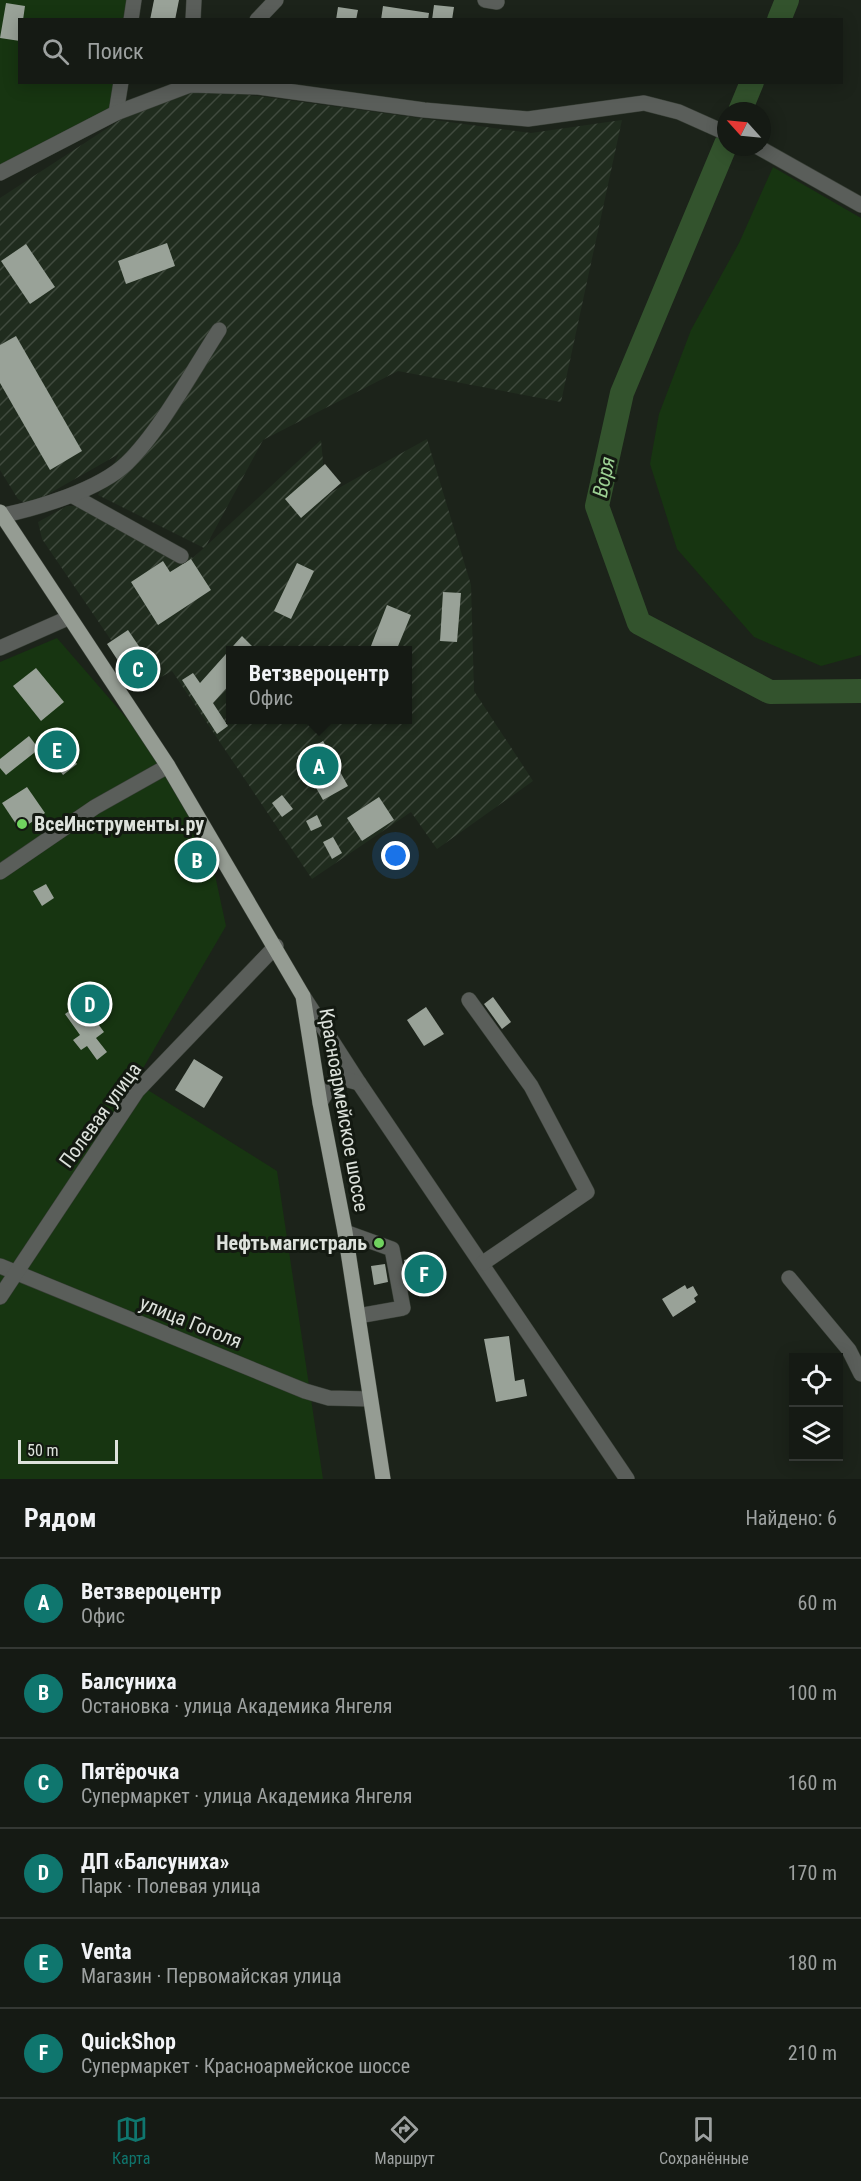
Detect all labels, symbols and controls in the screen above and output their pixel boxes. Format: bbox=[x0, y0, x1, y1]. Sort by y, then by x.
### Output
search box bbox=[18, 18, 843, 84]
icon: search bbox=[39, 35, 72, 68]
text: Поиск bbox=[87, 39, 144, 64]
north arrow bbox=[717, 102, 771, 156]
water label: Воря bbox=[588, 454, 620, 500]
pin: C bbox=[118, 646, 158, 692]
popup bbox=[226, 646, 412, 724]
text: Ветзвероцентр bbox=[249, 661, 389, 686]
text: Офис bbox=[249, 686, 293, 710]
pin: E bbox=[38, 728, 76, 772]
pin: A bbox=[300, 744, 338, 789]
place label: ВсеИнструменты.ру bbox=[34, 812, 204, 836]
marker: ВсеИнструменты.ру bbox=[15, 817, 29, 831]
pin: B bbox=[178, 838, 216, 882]
your location bbox=[381, 841, 410, 870]
pin: D bbox=[70, 982, 110, 1026]
street label: Красноармейское шоссе bbox=[314, 1006, 374, 1214]
street label: Полевая улица bbox=[54, 1058, 146, 1172]
place label: Нефтьмагистраль bbox=[216, 1231, 367, 1255]
marker: Нефтьмагистраль bbox=[372, 1236, 386, 1250]
pin: F bbox=[404, 1252, 444, 1296]
street label: улица Гоголя bbox=[136, 1291, 246, 1353]
map controls bbox=[789, 1353, 843, 1461]
button: locate bbox=[789, 1353, 843, 1407]
button: layers bbox=[789, 1407, 843, 1461]
scale bar bbox=[18, 1437, 118, 1464]
text: 50 m bbox=[27, 1441, 59, 1460]
text: Рядом bbox=[24, 1503, 96, 1533]
text: Найдено: 6 bbox=[745, 1506, 837, 1530]
text: Ветзвероцентр bbox=[81, 1579, 221, 1604]
text: A bbox=[38, 1591, 49, 1615]
text: 60 m bbox=[798, 1591, 837, 1615]
text: Офис bbox=[81, 1604, 125, 1628]
text: Балсуниха bbox=[81, 1669, 177, 1694]
text: B bbox=[38, 1681, 49, 1705]
text: 100 m bbox=[788, 1681, 837, 1705]
text: Остановка · улица Академика Янгеля bbox=[81, 1694, 392, 1718]
text: Пятёрочка bbox=[81, 1759, 179, 1784]
text: C bbox=[38, 1771, 49, 1795]
text: 160 m bbox=[788, 1771, 837, 1795]
text: Супермаркет · улица Академика Янгеля bbox=[81, 1784, 412, 1808]
text: ДП «Балсуниха» bbox=[81, 1849, 229, 1874]
text: D bbox=[38, 1861, 49, 1885]
text: 170 m bbox=[788, 1861, 837, 1885]
text: Парк · Полевая улица bbox=[81, 1874, 261, 1898]
text: Venta bbox=[81, 1939, 132, 1964]
text: E bbox=[39, 1951, 48, 1975]
text: 180 m bbox=[788, 1951, 837, 1975]
text: Магазин · Первомайская улица bbox=[81, 1964, 342, 1988]
text: QuickShop bbox=[81, 2029, 176, 2054]
text: F bbox=[39, 2041, 48, 2065]
text: 210 m bbox=[788, 2041, 837, 2065]
text: Супермаркет · Красноармейское шоссе bbox=[81, 2054, 410, 2078]
tab: Карта bbox=[112, 2113, 150, 2168]
tab: Маршрут bbox=[375, 2113, 435, 2168]
tab: Сохранённые bbox=[659, 2113, 749, 2168]

